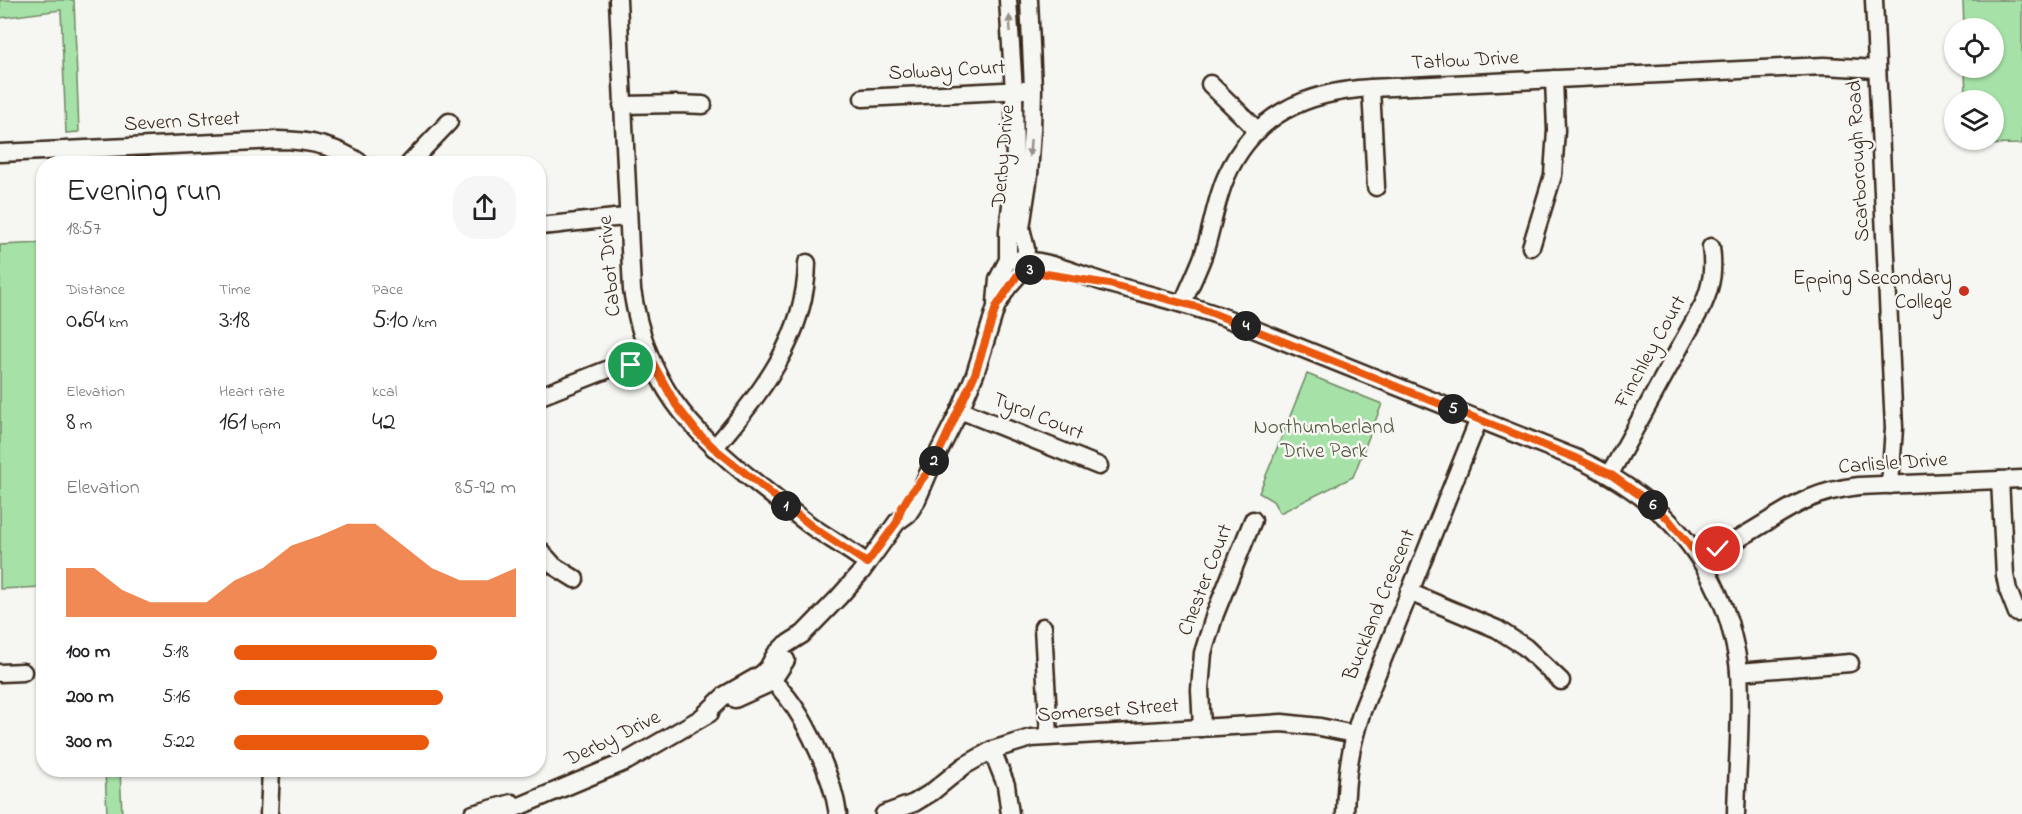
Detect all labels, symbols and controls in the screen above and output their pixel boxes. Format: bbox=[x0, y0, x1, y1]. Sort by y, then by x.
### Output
one-way arrow bbox=[1005, 15, 1014, 34]
map controls bbox=[1944, 18, 2004, 150]
button: locate bbox=[1944, 18, 2004, 78]
street label: Tatlow Drive bbox=[1410, 43, 1520, 79]
street label: Solway Court bbox=[888, 53, 1006, 91]
street label: Scarborough Road bbox=[1840, 79, 1880, 242]
button: layers bbox=[1944, 90, 2004, 150]
street label: Derby Drive bbox=[984, 103, 1025, 210]
street label: Severn Street bbox=[123, 104, 241, 140]
one-way arrow bbox=[1026, 138, 1035, 157]
text: Evening run bbox=[66, 168, 221, 216]
button: share bbox=[453, 176, 516, 239]
street label: Cabot Drive bbox=[591, 214, 629, 318]
text: 18:57 bbox=[66, 215, 101, 244]
pin: 3 bbox=[1015, 255, 1045, 285]
text: 3 bbox=[1027, 258, 1033, 282]
place label: Epping Secondary College bbox=[1793, 264, 1953, 320]
text: Distance bbox=[66, 278, 125, 302]
text: Time bbox=[219, 278, 251, 302]
text: Pace bbox=[372, 278, 403, 302]
marker: Epping Secondary College bbox=[1957, 284, 1971, 298]
street label: Finchley Court bbox=[1607, 290, 1696, 416]
text: 0.64 bbox=[66, 302, 105, 340]
text: 3:18 bbox=[219, 302, 250, 340]
text: 5:10 bbox=[372, 302, 409, 340]
text: km bbox=[105, 311, 128, 335]
text: /km bbox=[409, 311, 437, 335]
pin: 4 bbox=[1231, 311, 1261, 341]
text: 4 bbox=[1243, 314, 1249, 338]
pin bbox=[605, 339, 656, 390]
icon: arrive bbox=[614, 348, 647, 381]
text: Elevation bbox=[66, 380, 125, 404]
text: Heart rate bbox=[219, 380, 285, 404]
text: kcal bbox=[372, 380, 397, 404]
street label: Tyrol Court bbox=[987, 385, 1088, 451]
pin: 5 bbox=[1438, 394, 1468, 424]
text: 5 bbox=[1448, 397, 1458, 421]
text: 8 bbox=[66, 404, 76, 442]
text: 161 bbox=[219, 404, 247, 442]
text: 42 bbox=[372, 404, 396, 442]
text: m bbox=[76, 413, 92, 437]
text: bpm bbox=[247, 413, 281, 437]
park label: Northumberland Drive Park bbox=[1254, 413, 1395, 467]
street label: Carlisle Drive bbox=[1837, 445, 1949, 483]
pin: 2 bbox=[919, 446, 949, 476]
text: 2 bbox=[930, 449, 938, 473]
text: Elevation bbox=[66, 474, 140, 503]
text: 85–92 m bbox=[455, 474, 516, 503]
pin: 6 bbox=[1638, 490, 1668, 520]
pin: 1 bbox=[771, 491, 801, 521]
text: 6 bbox=[1649, 493, 1657, 517]
text: 1 bbox=[783, 494, 789, 518]
street label: Chester Court bbox=[1171, 520, 1241, 640]
pin bbox=[1692, 523, 1743, 574]
street label: Buckland Crescent bbox=[1336, 525, 1424, 686]
icon: check bbox=[1701, 532, 1734, 565]
text: 100 m bbox=[66, 638, 110, 667]
text: 5:18 bbox=[162, 638, 189, 667]
text: 200 m bbox=[66, 683, 114, 712]
text: 5:16 bbox=[162, 683, 190, 712]
street label: Somerset Street bbox=[1036, 691, 1180, 731]
street label: Derby Drive bbox=[559, 703, 667, 777]
text: 300 m bbox=[66, 728, 112, 757]
text: 5:22 bbox=[162, 728, 195, 757]

